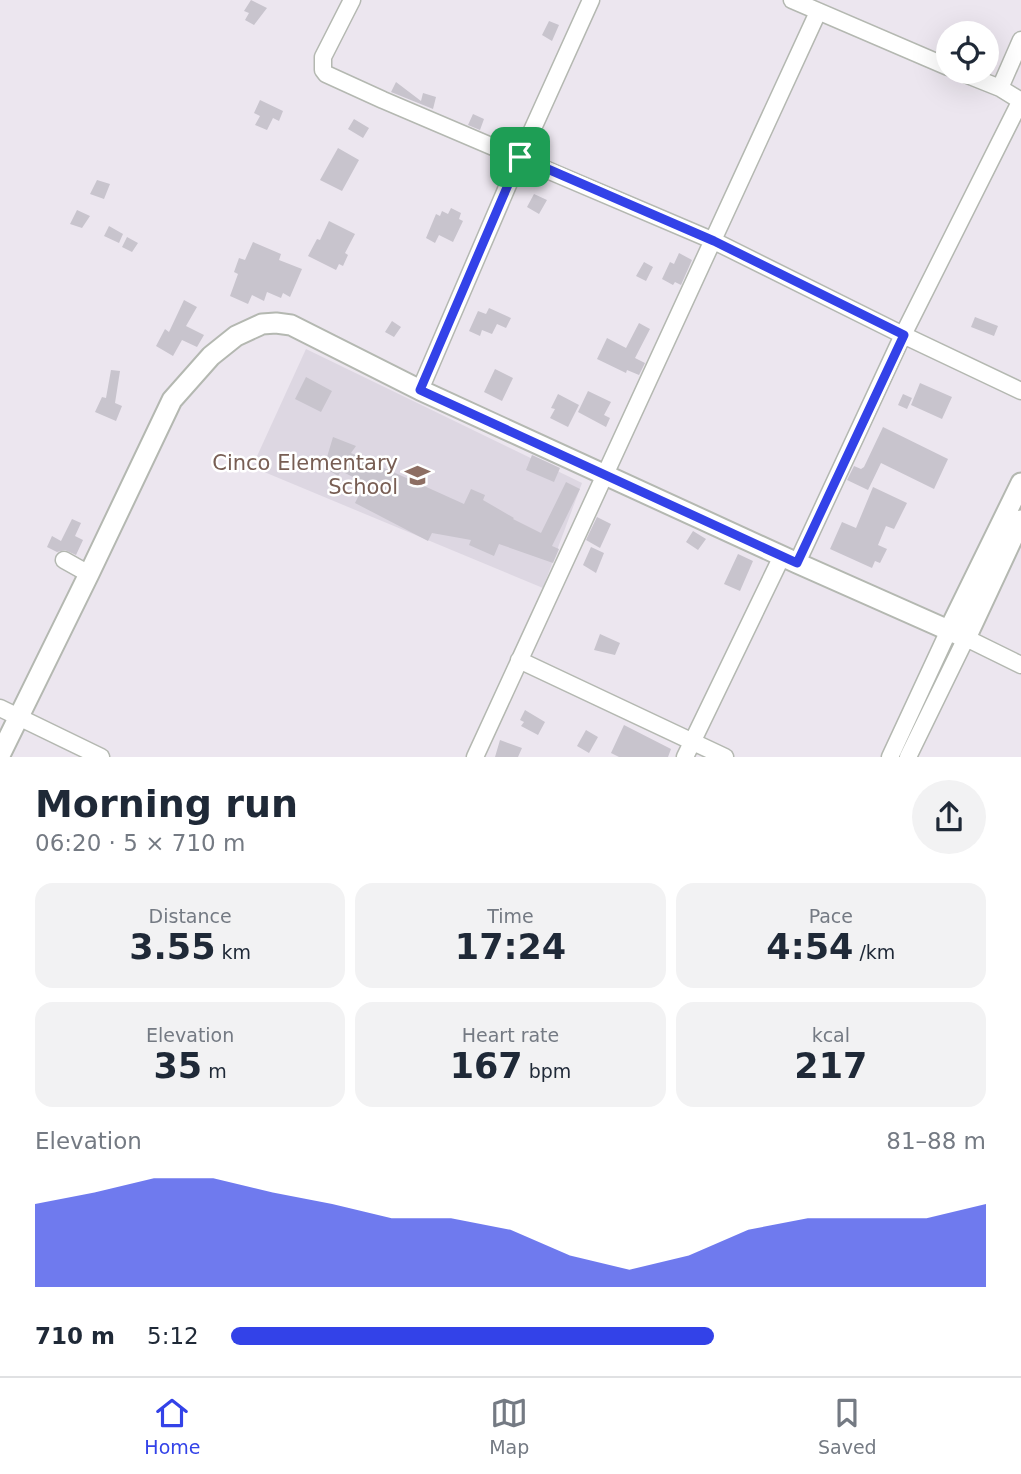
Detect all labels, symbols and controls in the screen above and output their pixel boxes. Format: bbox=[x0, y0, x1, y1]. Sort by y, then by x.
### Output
map controls bbox=[936, 21, 999, 84]
button: locate bbox=[936, 21, 999, 84]
pin bbox=[490, 127, 550, 187]
icon: arrive bbox=[501, 138, 539, 176]
place label: Cinco Elementary School bbox=[212, 451, 398, 499]
school or university icon: Cinco Elementary School bbox=[404, 461, 432, 489]
button: share bbox=[912, 780, 986, 854]
text: Morning run bbox=[35, 782, 298, 826]
text: 06:20 · 5 × 710 m bbox=[35, 830, 245, 856]
text: Distance bbox=[149, 905, 232, 927]
text: Time bbox=[487, 905, 534, 927]
text: Pace bbox=[809, 905, 853, 927]
text: 3.55 bbox=[129, 927, 216, 967]
text: 17:24 bbox=[455, 927, 566, 967]
text: 4:54 bbox=[766, 927, 853, 967]
text: km bbox=[216, 941, 251, 963]
text: /km bbox=[853, 941, 895, 963]
text: Elevation bbox=[146, 1024, 234, 1046]
text: Heart rate bbox=[462, 1024, 559, 1046]
text: kcal bbox=[812, 1024, 850, 1046]
text: 35 bbox=[154, 1046, 202, 1086]
text: 167 bbox=[450, 1046, 523, 1086]
text: 217 bbox=[794, 1046, 867, 1086]
text: m bbox=[202, 1060, 227, 1082]
text: bpm bbox=[523, 1060, 571, 1082]
text: Elevation bbox=[35, 1128, 142, 1154]
text: 81–88 m bbox=[886, 1128, 986, 1154]
text: 710 m bbox=[35, 1323, 115, 1349]
text: 5:12 bbox=[147, 1323, 199, 1349]
tab: Home bbox=[144, 1394, 200, 1458]
tab: Map bbox=[489, 1394, 529, 1458]
tab: Saved bbox=[818, 1394, 877, 1458]

